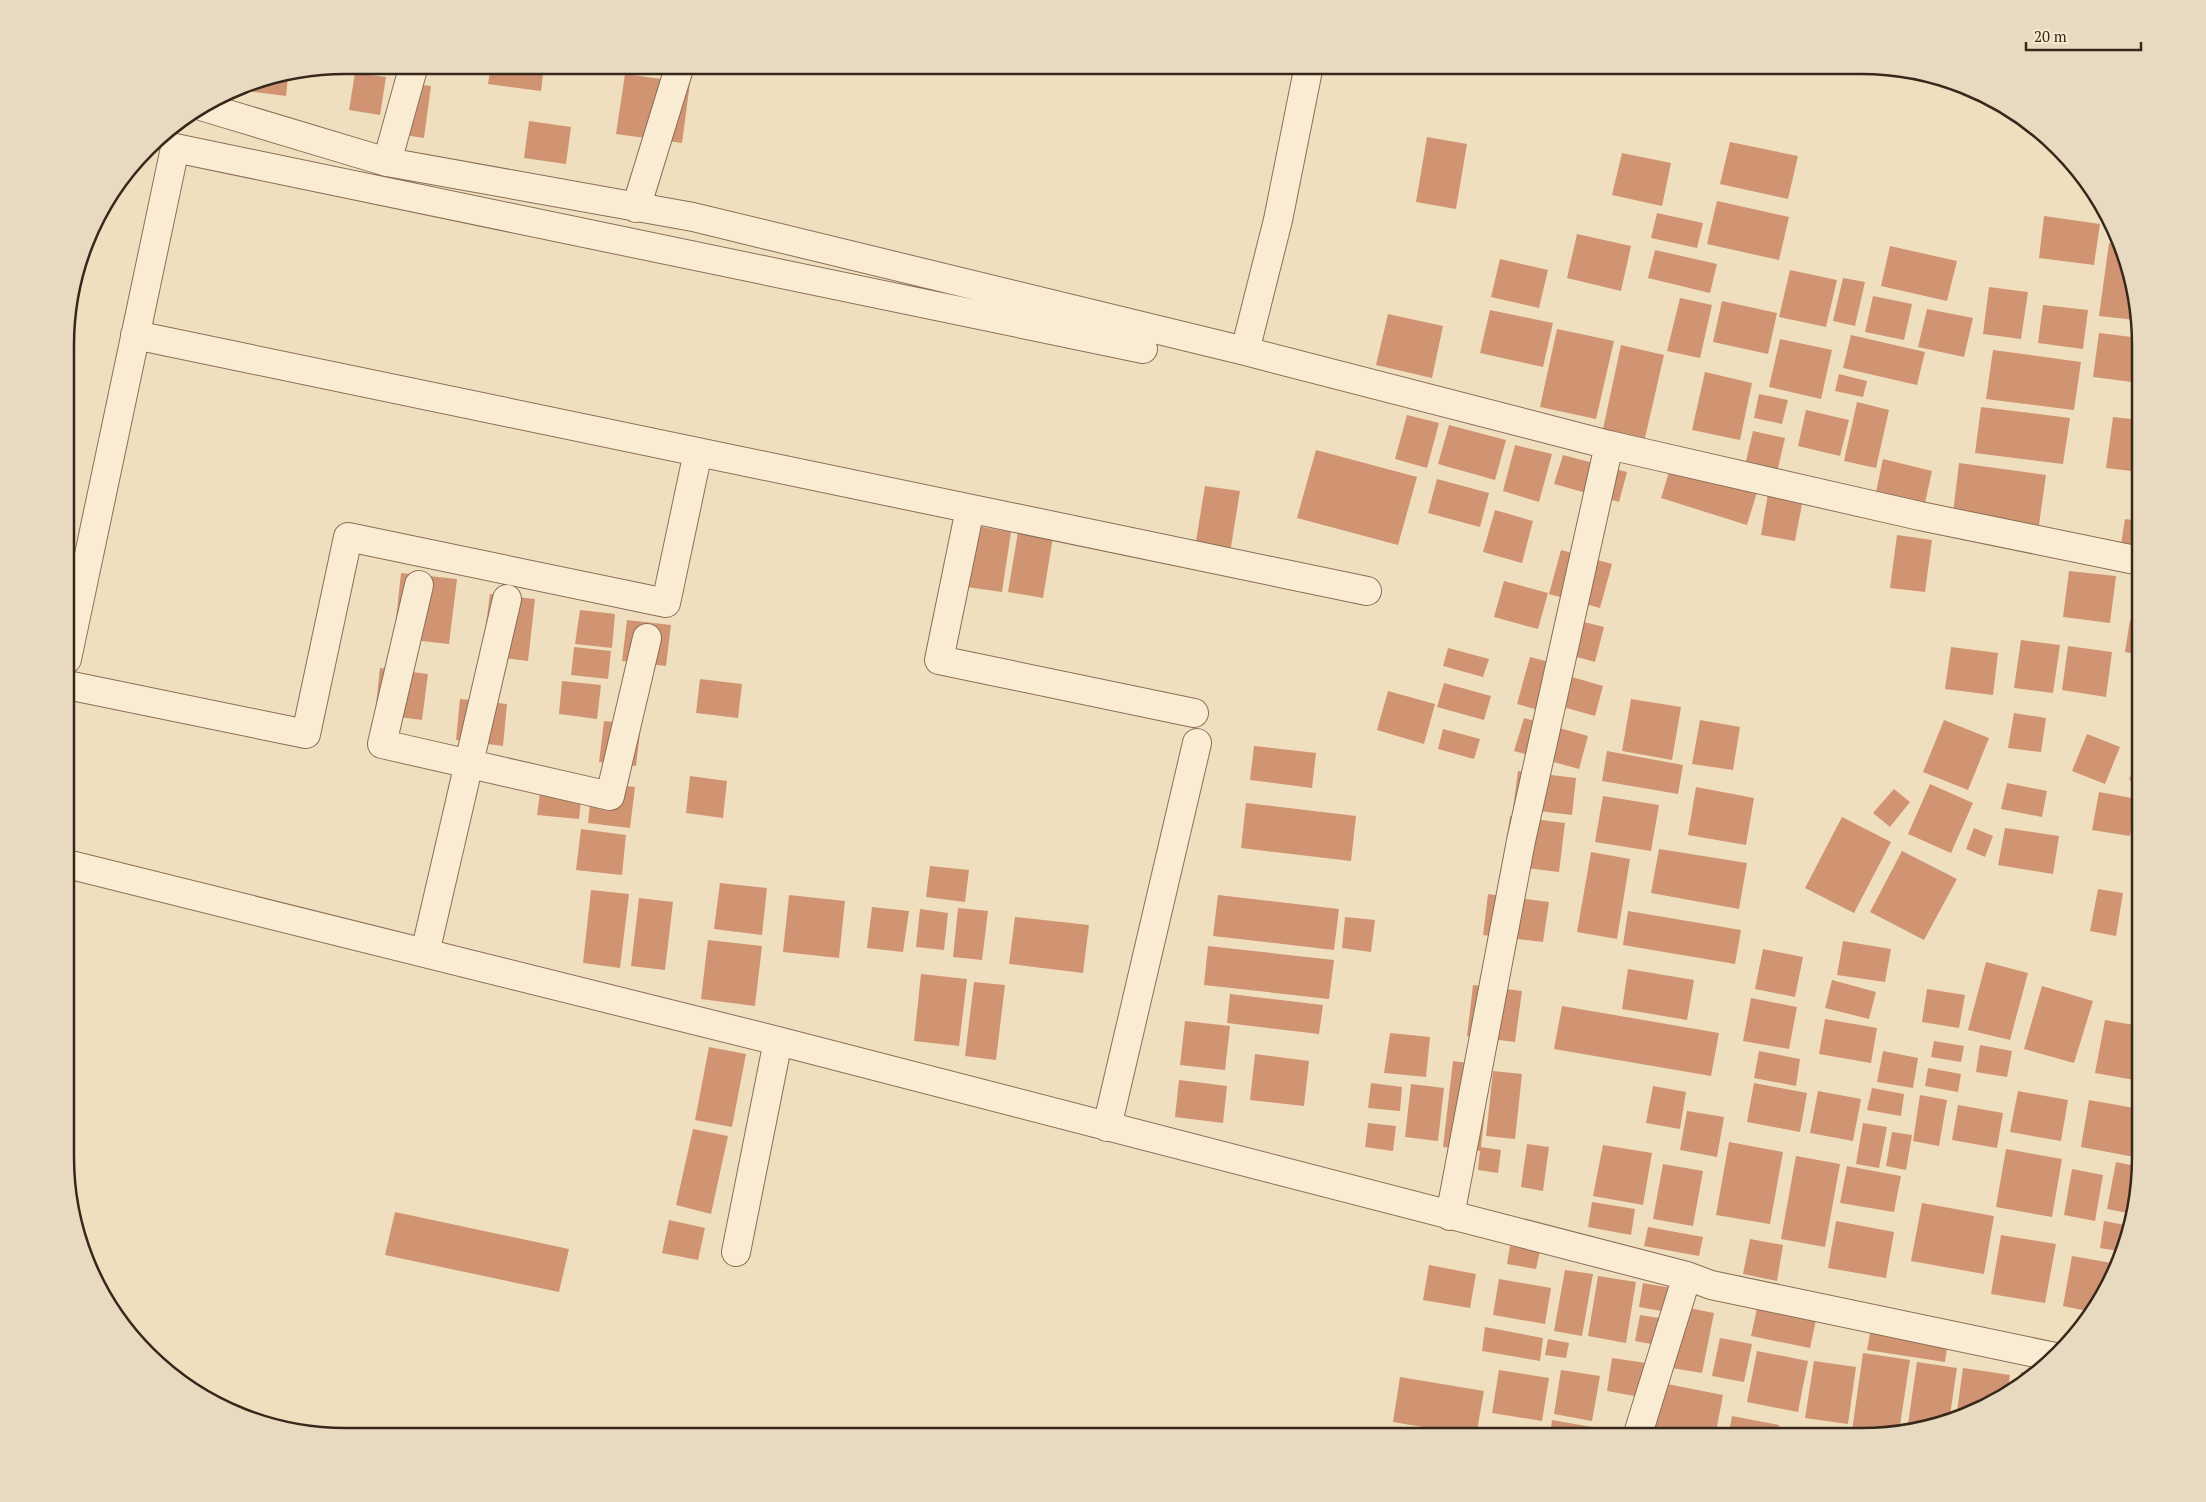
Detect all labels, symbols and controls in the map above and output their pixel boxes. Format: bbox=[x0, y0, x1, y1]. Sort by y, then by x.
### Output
scale bar bbox=[2026, 20, 2141, 52]
text: 20 m bbox=[2034, 26, 2067, 46]

